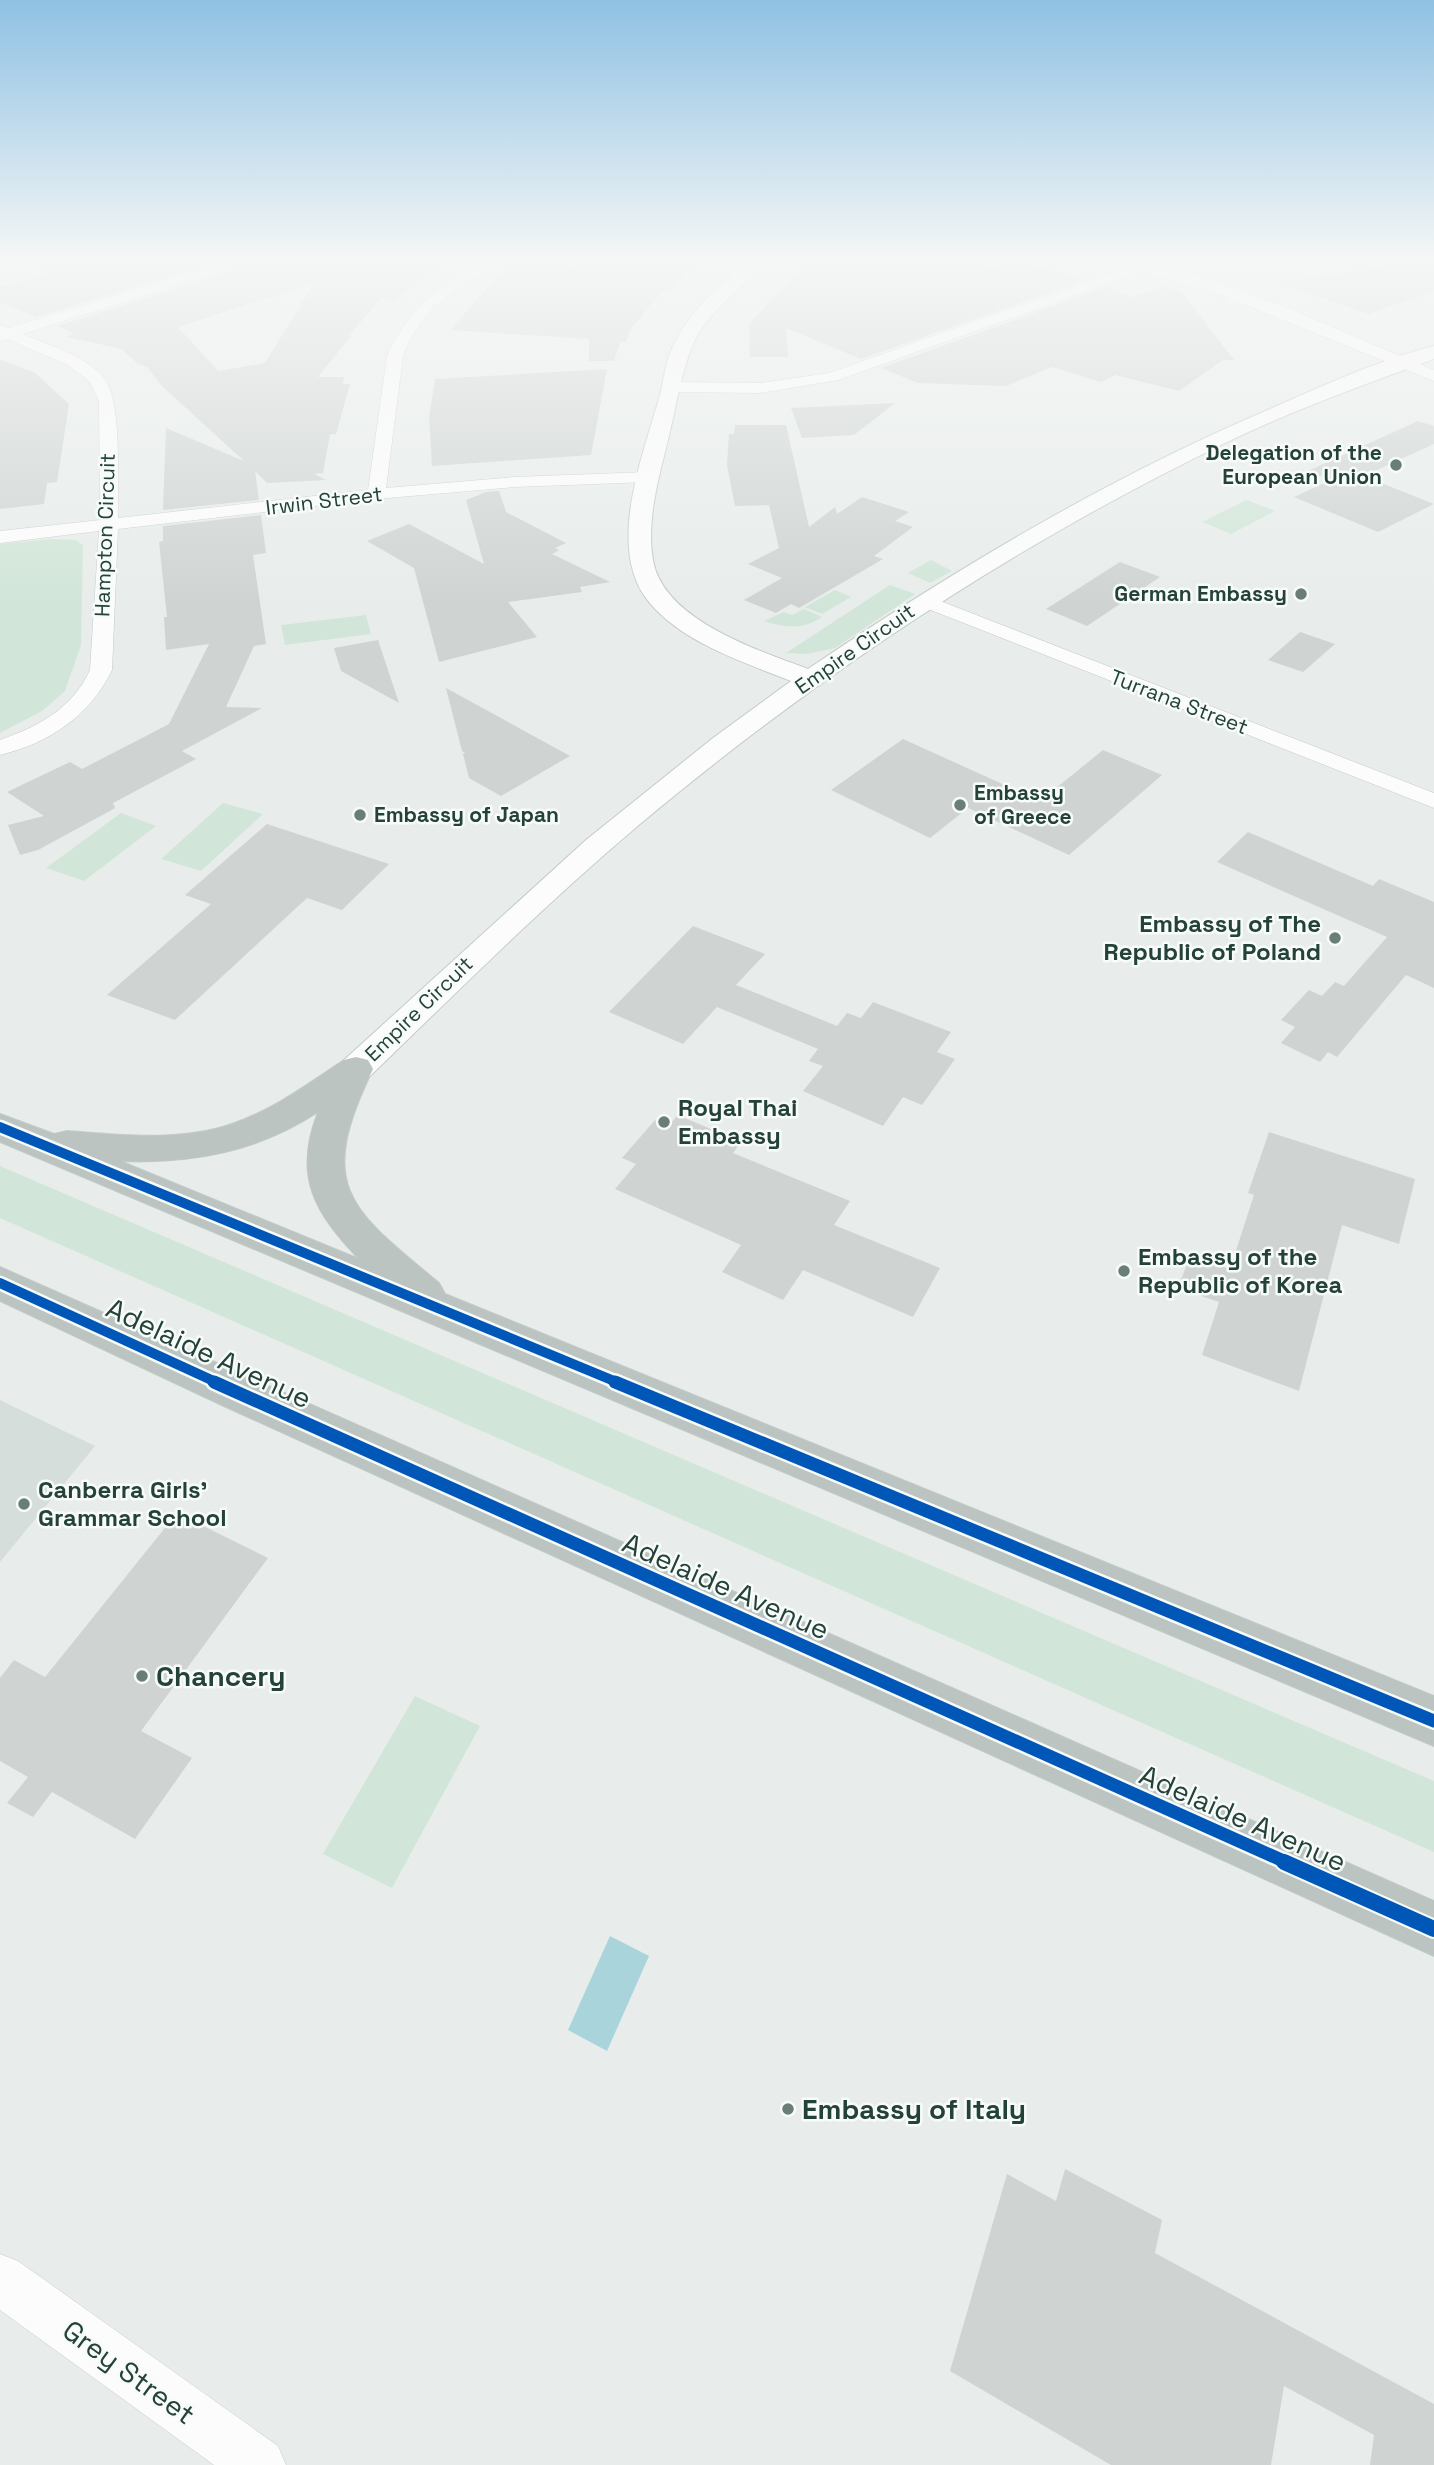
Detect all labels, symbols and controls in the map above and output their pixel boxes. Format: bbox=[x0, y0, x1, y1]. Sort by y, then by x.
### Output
place label: Delegation of the European Union bbox=[1205, 439, 1382, 490]
street label: Hampton Circuit bbox=[88, 453, 121, 617]
marker: Delegation of the European Union bbox=[1388, 457, 1404, 473]
street label: Irwin Street bbox=[264, 480, 384, 521]
place label: German Embassy bbox=[1114, 580, 1287, 607]
marker: German Embassy bbox=[1293, 586, 1309, 602]
street label: Empire Circuit bbox=[790, 597, 920, 700]
street label: Turrana Street bbox=[1106, 663, 1252, 740]
place label: Embassy of Greece bbox=[974, 779, 1072, 830]
marker: Embassy of Greece bbox=[952, 797, 968, 813]
place label: Embassy of Japan bbox=[374, 801, 559, 828]
marker: Embassy of Japan bbox=[352, 807, 368, 823]
place label: Embassy of The Republic of Poland bbox=[1104, 908, 1321, 967]
marker: Embassy of The Republic of Poland bbox=[1327, 930, 1343, 946]
street label: Empire Circuit bbox=[359, 950, 478, 1067]
place label: Royal Thai Embassy bbox=[678, 1092, 797, 1151]
marker: Royal Thai Embassy bbox=[656, 1114, 672, 1130]
place label: Embassy of the Republic of Korea bbox=[1138, 1241, 1343, 1300]
marker: Embassy of the Republic of Korea bbox=[1116, 1263, 1132, 1279]
street label: Adelaide Avenue bbox=[101, 1290, 317, 1416]
place label: Canberra Girls' Grammar School bbox=[38, 1474, 227, 1533]
marker: Canberra Girls' Grammar School bbox=[16, 1496, 32, 1512]
street label: Adelaide Avenue bbox=[617, 1524, 835, 1648]
place label: Chancery bbox=[156, 1658, 286, 1694]
marker: Chancery bbox=[134, 1668, 150, 1684]
street label: Adelaide Avenue bbox=[1134, 1756, 1352, 1880]
place label: Embassy of Italy bbox=[802, 2091, 1026, 2127]
marker: Embassy of Italy bbox=[780, 2101, 796, 2117]
street label: Grey Street bbox=[56, 2312, 202, 2432]

